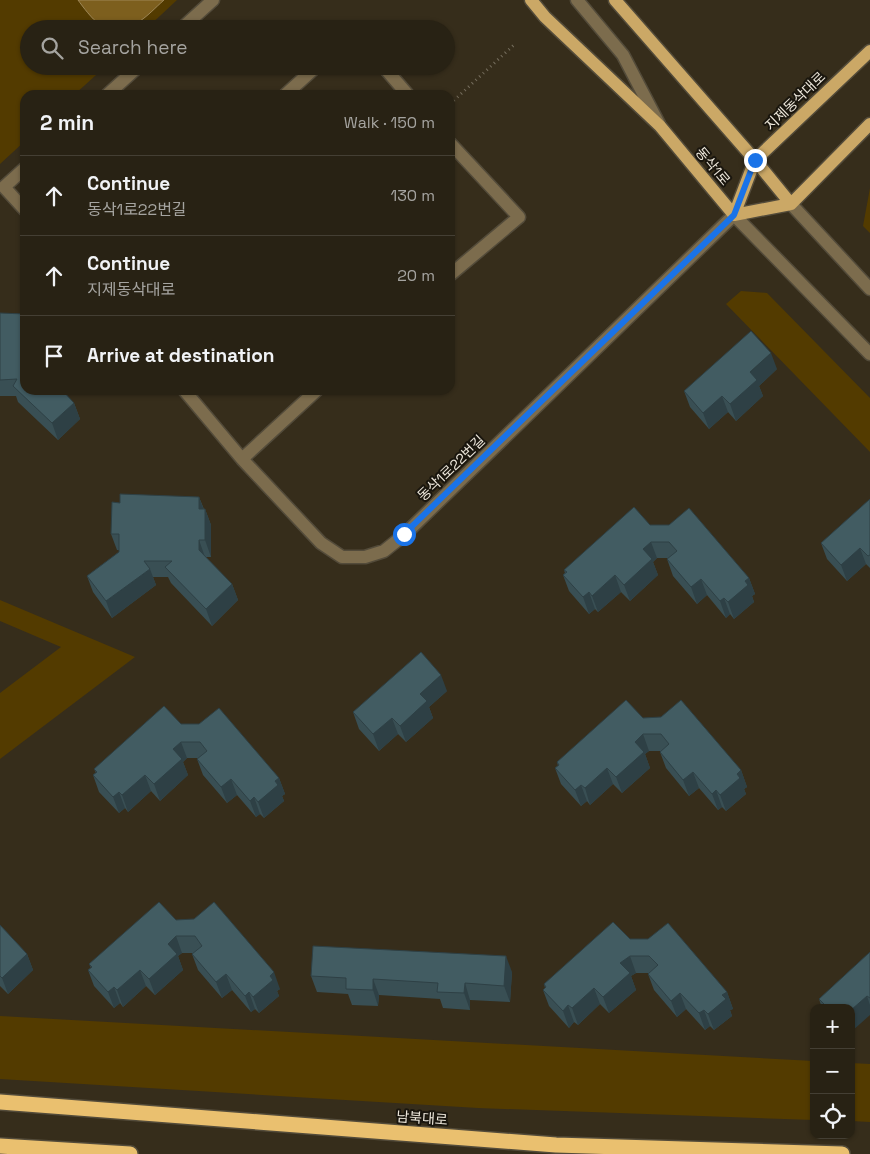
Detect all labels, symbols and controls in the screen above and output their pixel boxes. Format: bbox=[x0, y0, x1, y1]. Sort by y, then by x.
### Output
search box bbox=[20, 20, 455, 75]
icon: search bbox=[38, 34, 66, 62]
text: Search here bbox=[78, 35, 188, 60]
street label: 지제동삭대로 bbox=[761, 68, 829, 134]
text: 2 min bbox=[40, 109, 94, 136]
text: Walk · 150 m bbox=[344, 112, 435, 133]
street label: 동삭1로 bbox=[692, 143, 734, 189]
route end bbox=[744, 149, 767, 172]
text: Continue bbox=[87, 171, 170, 196]
icon: ahead bbox=[40, 182, 68, 210]
text: 130 m bbox=[391, 185, 435, 206]
text: 동삭1로22번길 bbox=[87, 199, 187, 220]
text: Continue bbox=[87, 251, 170, 276]
icon: ahead bbox=[40, 262, 68, 290]
text: 20 m bbox=[397, 265, 435, 286]
text: 지제동삭대로 bbox=[87, 279, 175, 300]
icon: arrive bbox=[40, 342, 68, 370]
text: Arrive at destination bbox=[87, 343, 275, 368]
street label: 동삭1로22번길 bbox=[413, 431, 489, 505]
route start bbox=[393, 523, 416, 546]
map controls bbox=[810, 1004, 855, 1139]
button: + bbox=[810, 1004, 855, 1049]
button: − bbox=[810, 1049, 855, 1094]
button: locate bbox=[810, 1094, 855, 1139]
street label: 남북대로 bbox=[396, 1107, 448, 1129]

